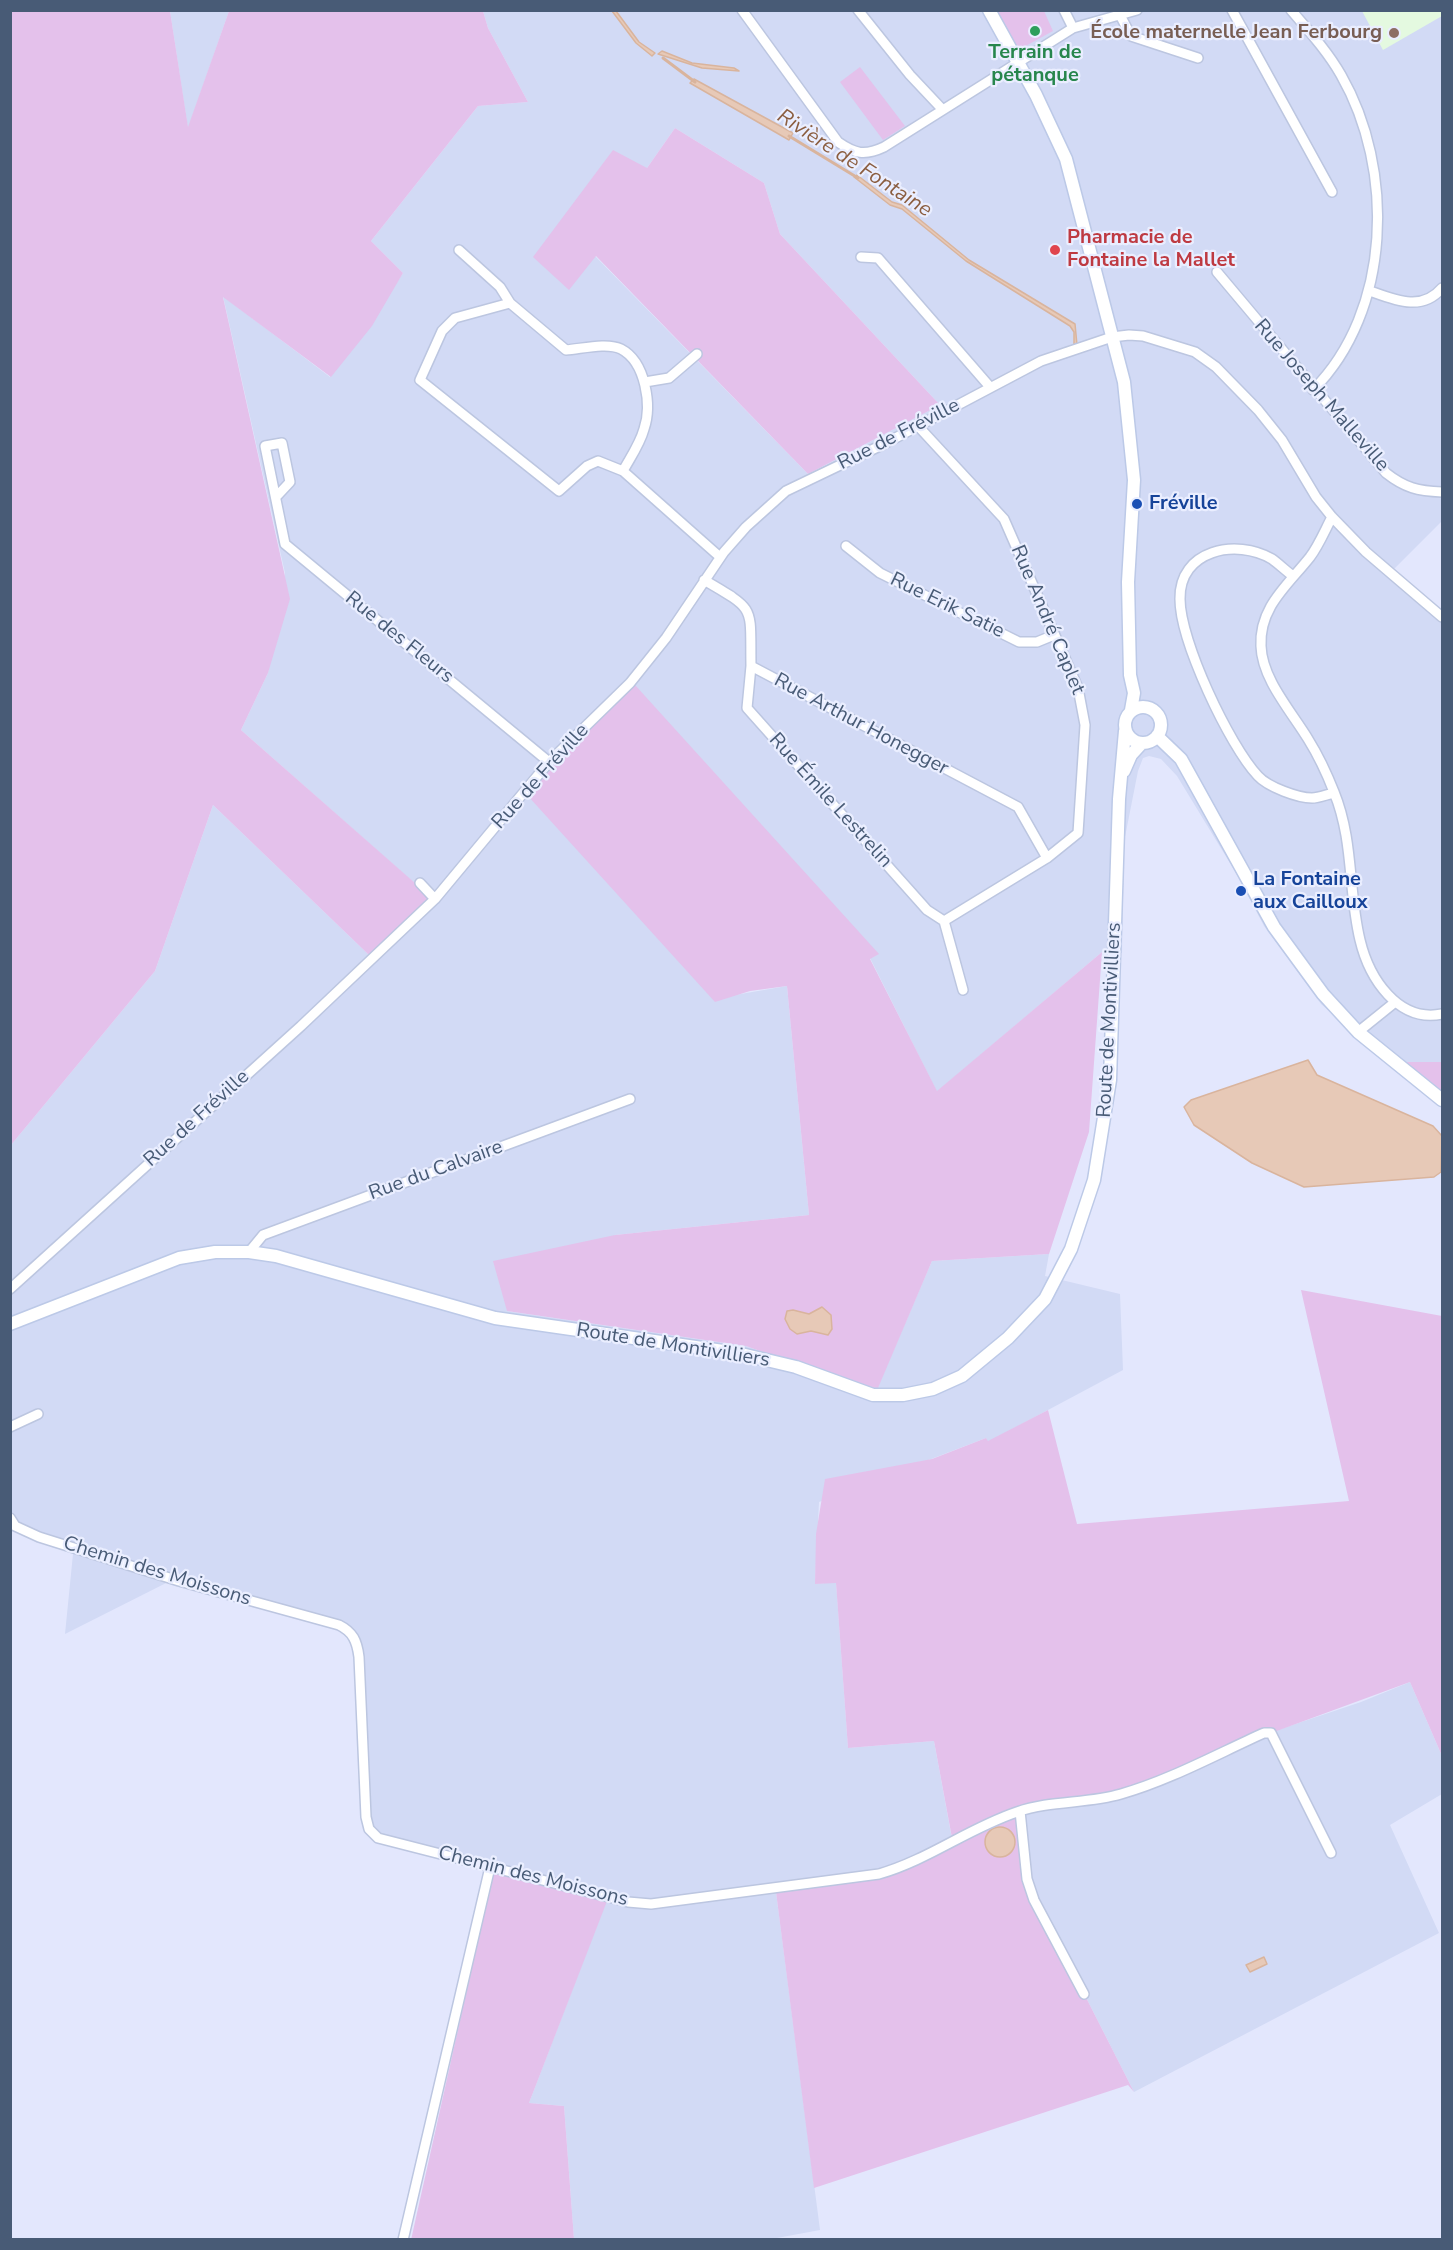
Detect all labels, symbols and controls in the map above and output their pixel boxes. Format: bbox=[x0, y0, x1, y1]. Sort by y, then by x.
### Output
place label: École maternelle Jean Ferbourg bbox=[1090, 21, 1382, 45]
marker: Terrain de pétanque bbox=[1028, 24, 1042, 38]
marker: École maternelle Jean Ferbourg bbox=[1387, 26, 1401, 40]
place label: Terrain de pétanque bbox=[988, 41, 1082, 88]
water label: Rivière de Fontaine bbox=[772, 104, 936, 224]
place label: Pharmacie de Fontaine la Mallet bbox=[1067, 226, 1235, 273]
marker: Pharmacie de Fontaine la Mallet bbox=[1048, 243, 1062, 257]
street label: Rue Joseph Malleville bbox=[1248, 315, 1394, 477]
street label: Rue de Fréville bbox=[834, 394, 964, 476]
place label: Fréville bbox=[1149, 492, 1218, 516]
marker: Fréville bbox=[1130, 497, 1144, 511]
street label: Rue André Caplet bbox=[1005, 542, 1089, 698]
street label: Rue Erik Satie bbox=[886, 568, 1008, 644]
street label: Rue des Fleurs bbox=[340, 587, 458, 689]
street label: Rue Arthur Honegger bbox=[770, 669, 952, 781]
street label: Rue de Fréville bbox=[487, 719, 595, 835]
street label: Rue Émile Lestrelin bbox=[763, 729, 897, 873]
place label: La Fontaine aux Cailloux bbox=[1253, 868, 1368, 915]
marker: La Fontaine aux Cailloux bbox=[1234, 884, 1248, 898]
street label: Route de Montivilliers bbox=[1093, 922, 1127, 1118]
street label: Rue de Fréville bbox=[139, 1065, 255, 1173]
street label: Rue du Calvaire bbox=[366, 1136, 506, 1206]
street label: Route de Montivilliers bbox=[575, 1319, 771, 1373]
street label: Chemin des Moissons bbox=[60, 1532, 254, 1612]
street label: Chemin des Moissons bbox=[436, 1842, 630, 1912]

